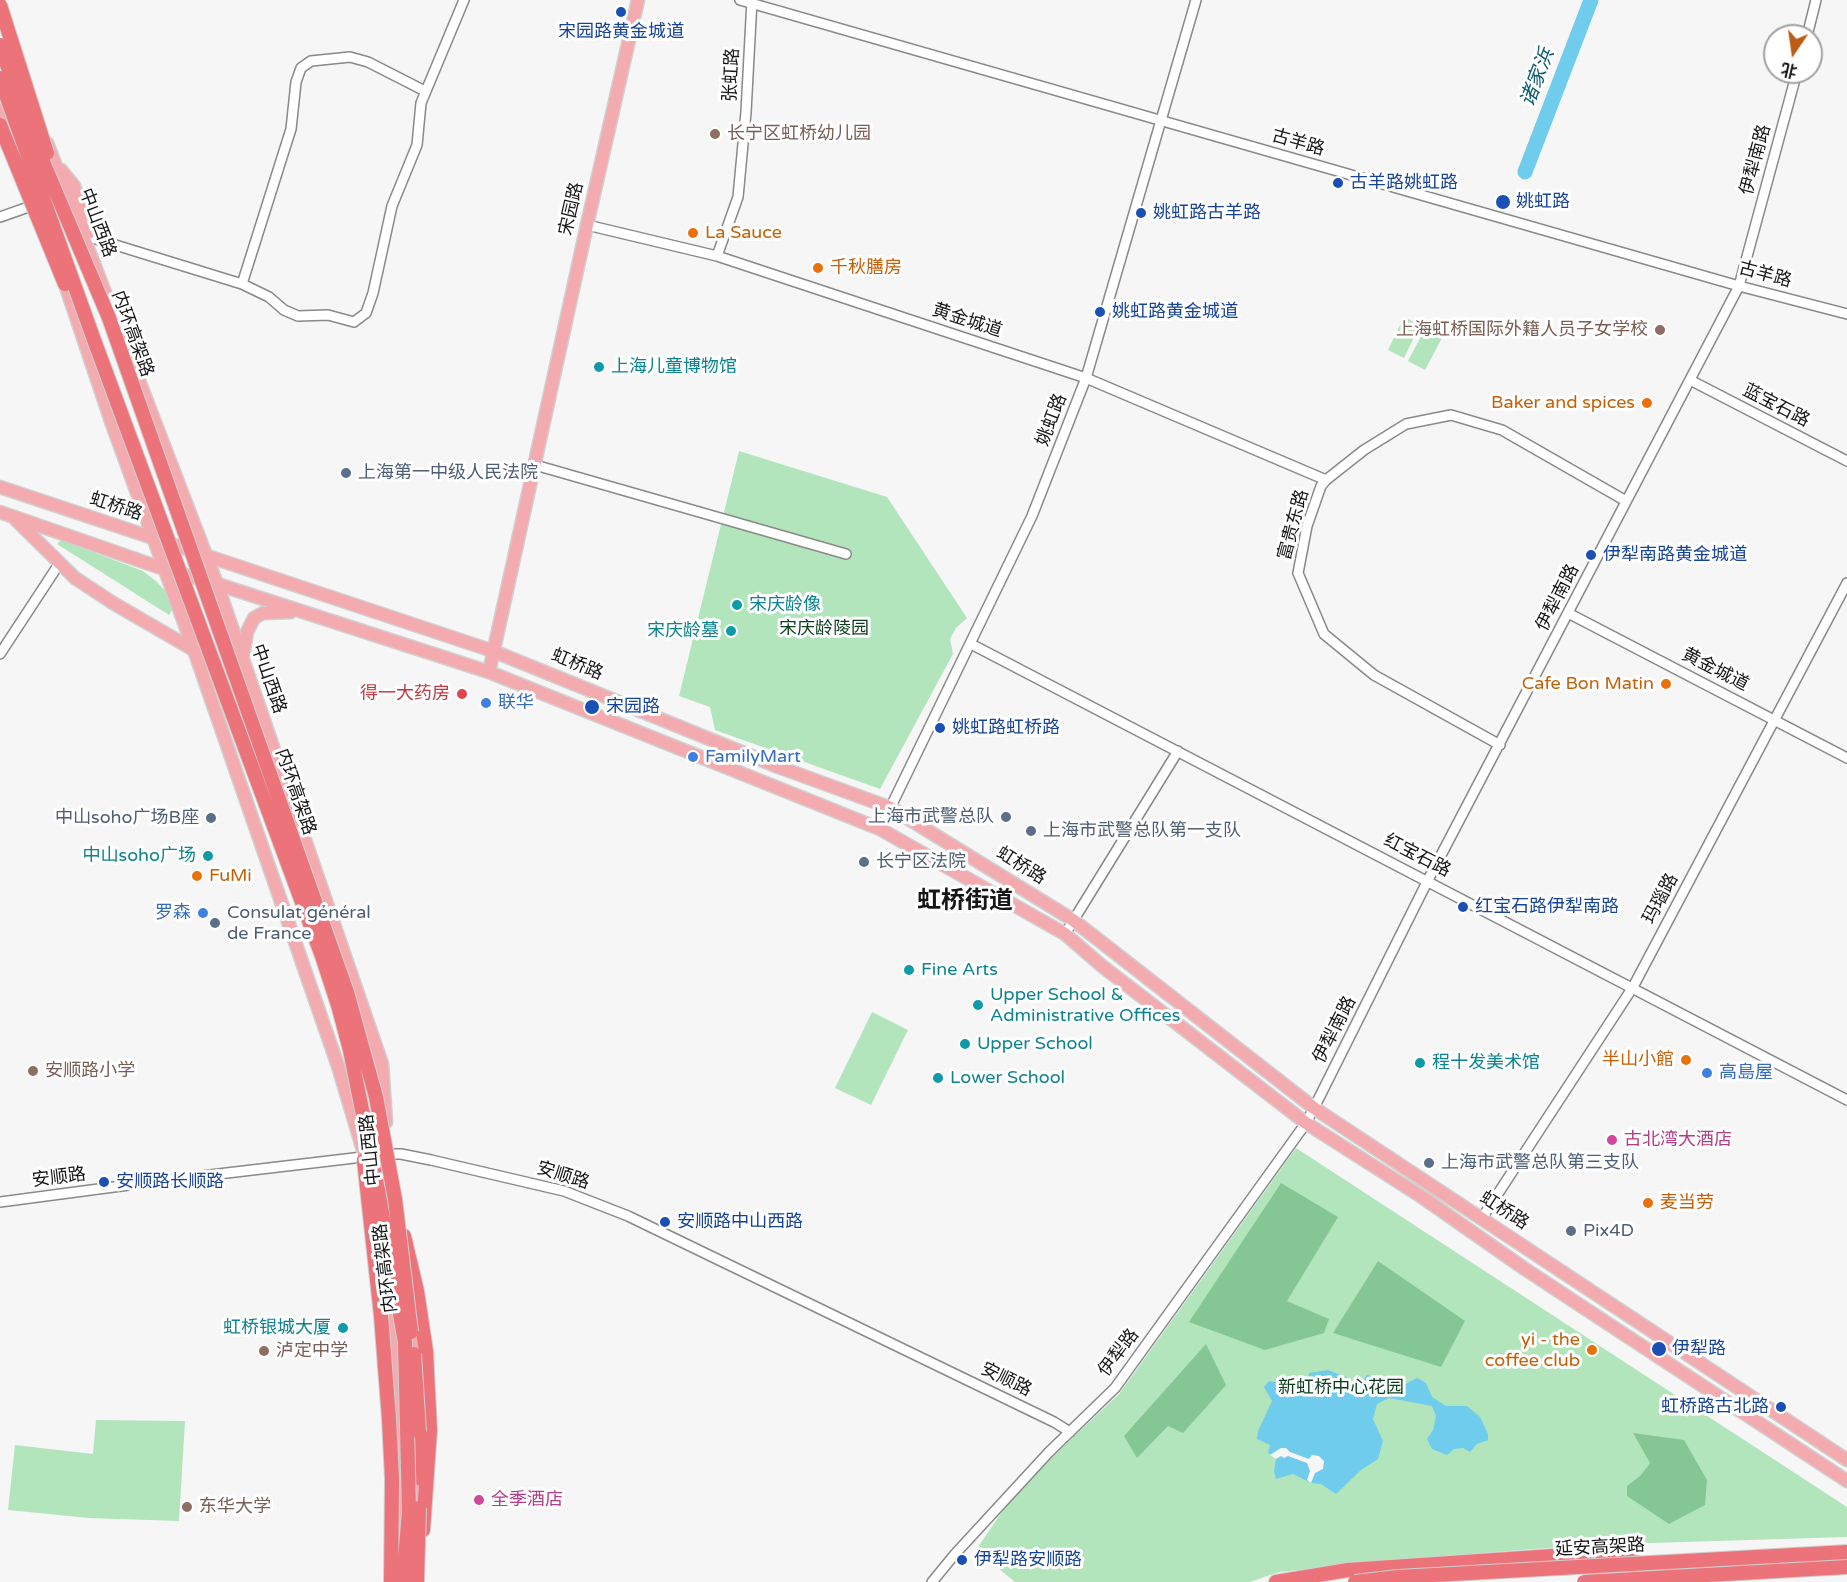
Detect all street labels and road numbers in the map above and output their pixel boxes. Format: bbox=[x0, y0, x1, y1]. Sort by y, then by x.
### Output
street label: 张虹路 bbox=[720, 47, 744, 103]
street label: 伊犁南路 bbox=[1736, 122, 1776, 198]
street label: 古羊路 bbox=[1269, 125, 1327, 161]
street label: 宋园路 bbox=[555, 180, 589, 238]
street label: 中山西路 bbox=[74, 186, 120, 260]
street label: 古羊路 bbox=[1736, 258, 1794, 292]
street label: 内环高架路 bbox=[106, 288, 158, 380]
street label: 黄金城道 bbox=[929, 300, 1005, 342]
street label: 蓝宝石路 bbox=[1739, 380, 1813, 432]
street label: 姚虹路 bbox=[1032, 391, 1072, 449]
street label: 富贵东路 bbox=[1274, 487, 1314, 563]
street label: 虹桥路 bbox=[87, 488, 145, 526]
street label: 伊犁南路 bbox=[1532, 561, 1584, 635]
street label: 中山西路 bbox=[246, 641, 290, 717]
street label: 黄金城道 bbox=[1678, 644, 1752, 696]
street label: 虹桥路 bbox=[548, 645, 606, 685]
street label: 内环高架路 bbox=[270, 746, 320, 838]
street label: 红宝石路 bbox=[1380, 830, 1454, 882]
street label: 虹桥路 bbox=[992, 843, 1050, 889]
street label: 玛瑙路 bbox=[1639, 870, 1683, 928]
street label: 伊犁南路 bbox=[1309, 993, 1361, 1067]
street label: 中山西路 bbox=[356, 1113, 386, 1187]
street label: 安顺路 bbox=[534, 1158, 592, 1194]
street label: 安顺路 bbox=[31, 1164, 87, 1192]
street label: 虹桥路 bbox=[1475, 1187, 1533, 1235]
street label: 内环高架路 bbox=[370, 1222, 402, 1314]
street label: 伊犁路 bbox=[1094, 1325, 1144, 1381]
street label: 安顺路 bbox=[977, 1358, 1035, 1402]
street label: 延安高架路 bbox=[1554, 1535, 1646, 1561]

